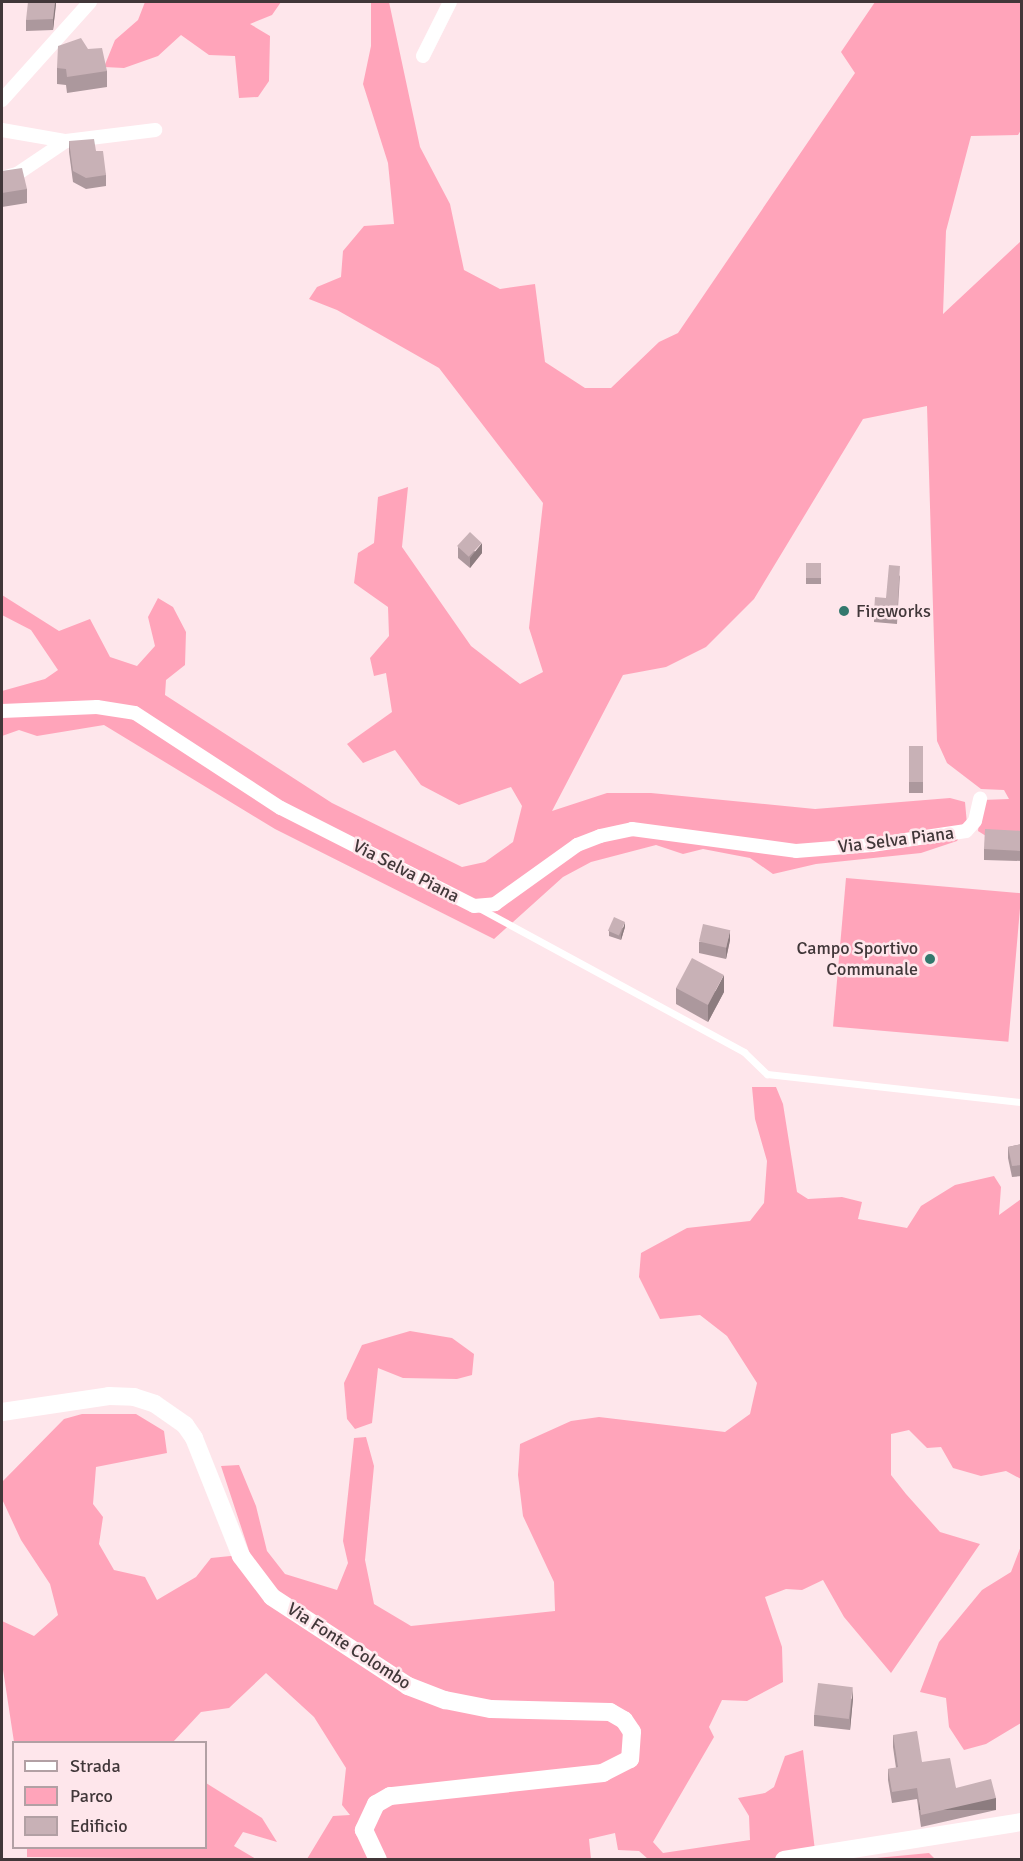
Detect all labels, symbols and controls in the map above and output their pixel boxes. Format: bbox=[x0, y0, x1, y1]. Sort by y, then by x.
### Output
place label: Fireworks bbox=[856, 600, 931, 622]
marker: Fireworks bbox=[837, 604, 851, 618]
street label: Via Selva Piana bbox=[837, 822, 955, 858]
street label: Via Selva Piana bbox=[349, 835, 463, 907]
place label: Campo Sportivo Communale bbox=[797, 938, 918, 980]
marker: Campo Sportivo Communale bbox=[923, 952, 937, 966]
street label: Via Fonte Colombo bbox=[283, 1598, 415, 1694]
legend bbox=[12, 1741, 207, 1849]
text: Strada bbox=[70, 1755, 121, 1777]
text: Parco bbox=[70, 1785, 113, 1807]
text: Edificio bbox=[70, 1815, 128, 1837]

